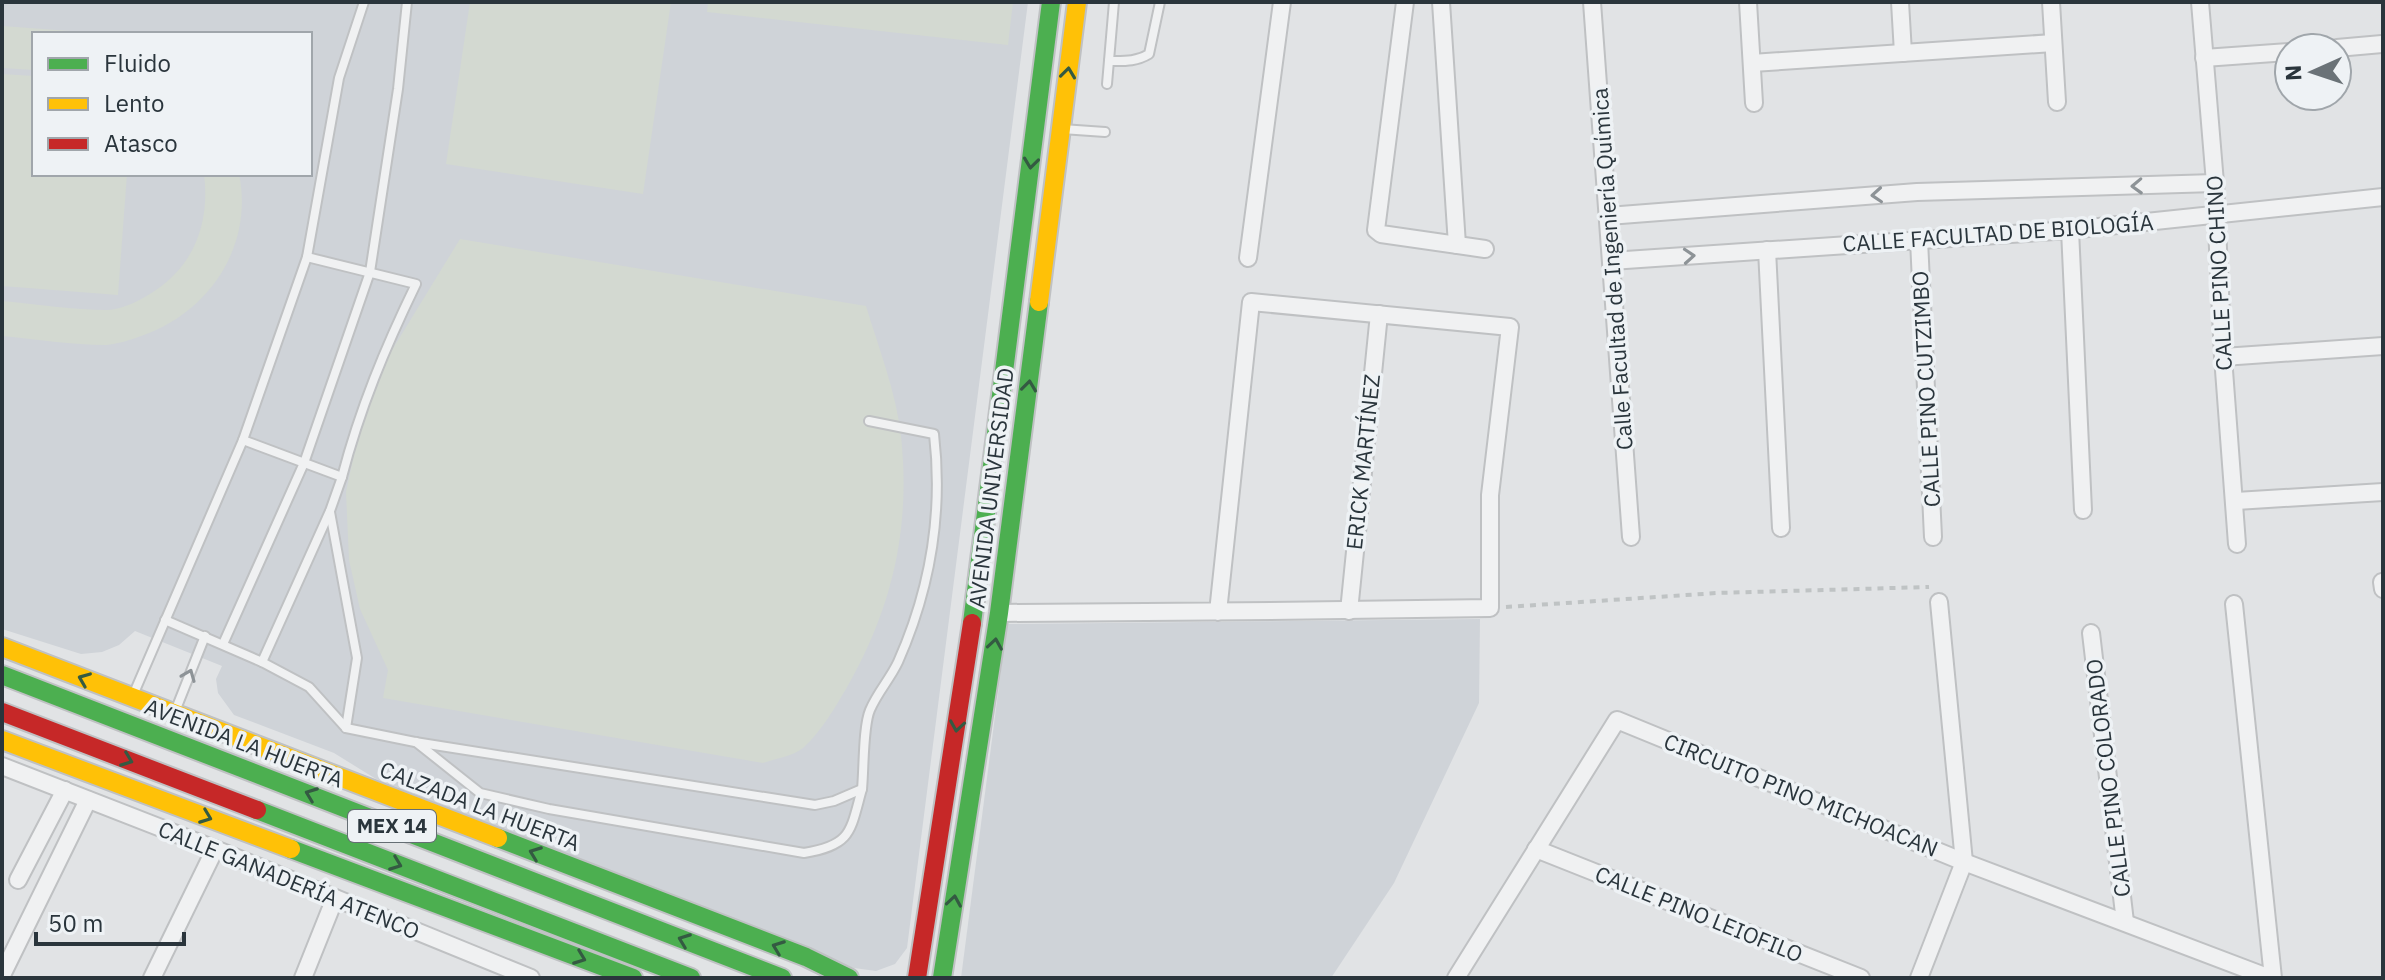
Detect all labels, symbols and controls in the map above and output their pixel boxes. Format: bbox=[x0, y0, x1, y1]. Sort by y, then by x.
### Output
legend bbox=[32, 32, 312, 176]
north arrow bbox=[2273, 32, 2353, 112]
text: Fluido bbox=[104, 47, 171, 79]
text: N bbox=[2278, 64, 2307, 82]
one-way arrow bbox=[1060, 66, 1077, 79]
text: Lento bbox=[104, 87, 164, 119]
street label: Calle Facultad de Ingenierίa Quίmica bbox=[1584, 87, 1639, 451]
text: Atasco bbox=[104, 127, 178, 159]
one-way arrow bbox=[1022, 157, 1039, 170]
street label: CALLE PINO CHINO bbox=[2199, 175, 2238, 371]
one-way arrow bbox=[2130, 177, 2143, 194]
one-way arrow bbox=[1870, 186, 1883, 203]
street label: CALLE FACULTAD DE BIOLOGÍA bbox=[1841, 207, 2155, 258]
one-way arrow bbox=[1683, 247, 1696, 264]
street label: CALLE PINO CUTZIMBO bbox=[1905, 270, 1946, 508]
street label: AVENIDA UNIVERSIDAD bbox=[961, 366, 1020, 610]
street label: ERICK MARTÍNEZ bbox=[1339, 373, 1386, 551]
one-way arrow bbox=[1020, 379, 1037, 392]
one-way arrow bbox=[985, 637, 1002, 651]
street label: CALLE PINO COLORADO bbox=[2079, 657, 2137, 899]
one-way arrow bbox=[180, 669, 196, 683]
one-way arrow bbox=[78, 672, 92, 689]
street label: AVENIDA LA HUERTA bbox=[141, 691, 348, 794]
one-way arrow bbox=[950, 719, 967, 733]
street label: CIRCUITO PINO MICHOACAN bbox=[1660, 726, 1943, 863]
one-way arrow bbox=[119, 751, 133, 767]
street label: CALZADA LA HUERTA bbox=[376, 754, 584, 857]
one-way arrow bbox=[305, 788, 319, 804]
one-way arrow bbox=[198, 807, 212, 824]
road number: MEX 14 bbox=[348, 810, 436, 842]
street label: CALLE GANADERÍA ATENCO bbox=[154, 814, 424, 945]
one-way arrow bbox=[529, 846, 543, 863]
one-way arrow bbox=[388, 854, 402, 871]
street label: CALLE PINO LEIOFILO bbox=[1591, 859, 1807, 968]
one-way arrow bbox=[945, 894, 962, 908]
scale bar bbox=[36, 896, 184, 946]
text: 50 m bbox=[48, 907, 103, 939]
one-way arrow bbox=[678, 933, 692, 949]
one-way arrow bbox=[772, 940, 786, 957]
one-way arrow bbox=[572, 948, 586, 965]

